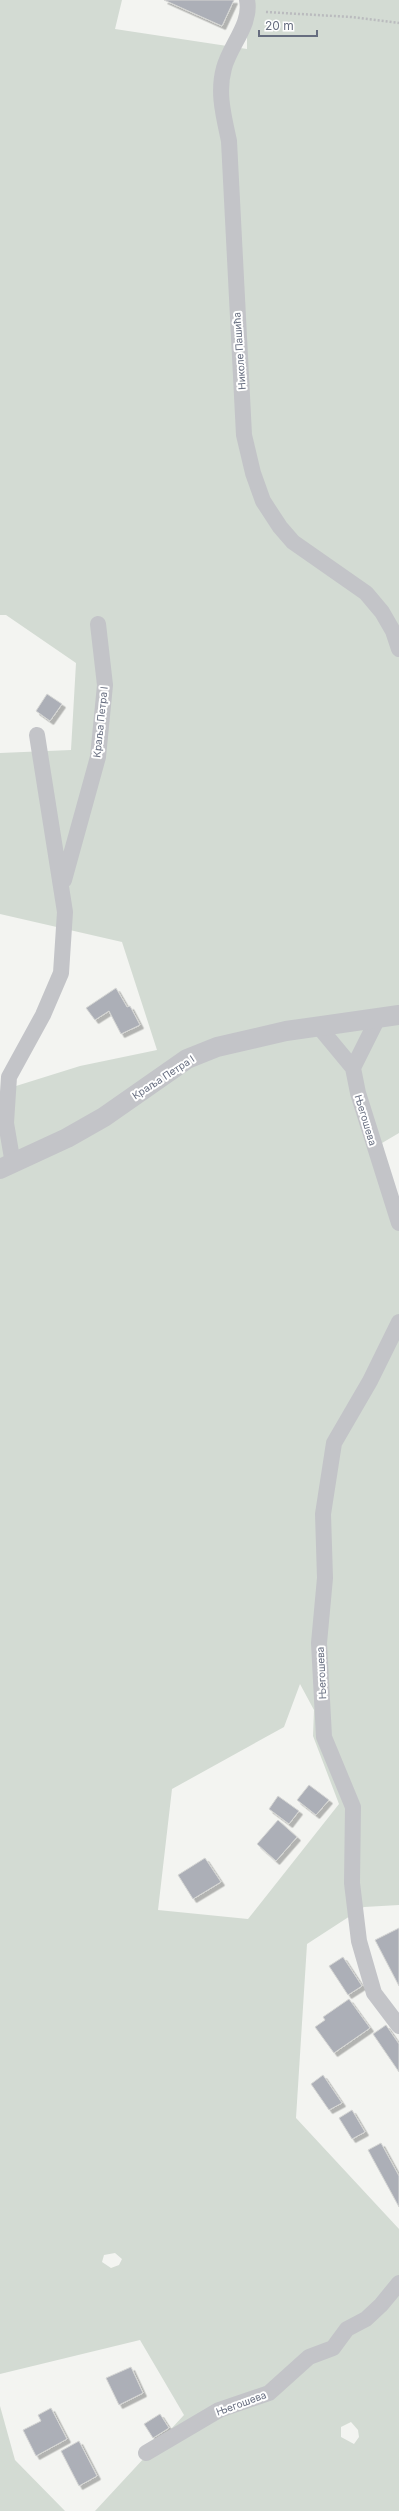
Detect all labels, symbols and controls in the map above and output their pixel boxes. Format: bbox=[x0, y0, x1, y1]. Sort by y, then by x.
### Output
scale bar bbox=[259, 12, 317, 38]
text: 20 m bbox=[265, 18, 294, 33]
street label: Николе Пашића bbox=[230, 312, 248, 390]
street label: Краља Петра I bbox=[90, 686, 110, 758]
street label: Краља Петра I bbox=[130, 1052, 196, 1102]
street label: Његошева bbox=[353, 1093, 379, 1147]
street label: Његошева bbox=[314, 1646, 328, 1700]
street label: Његошева bbox=[214, 2388, 268, 2418]

